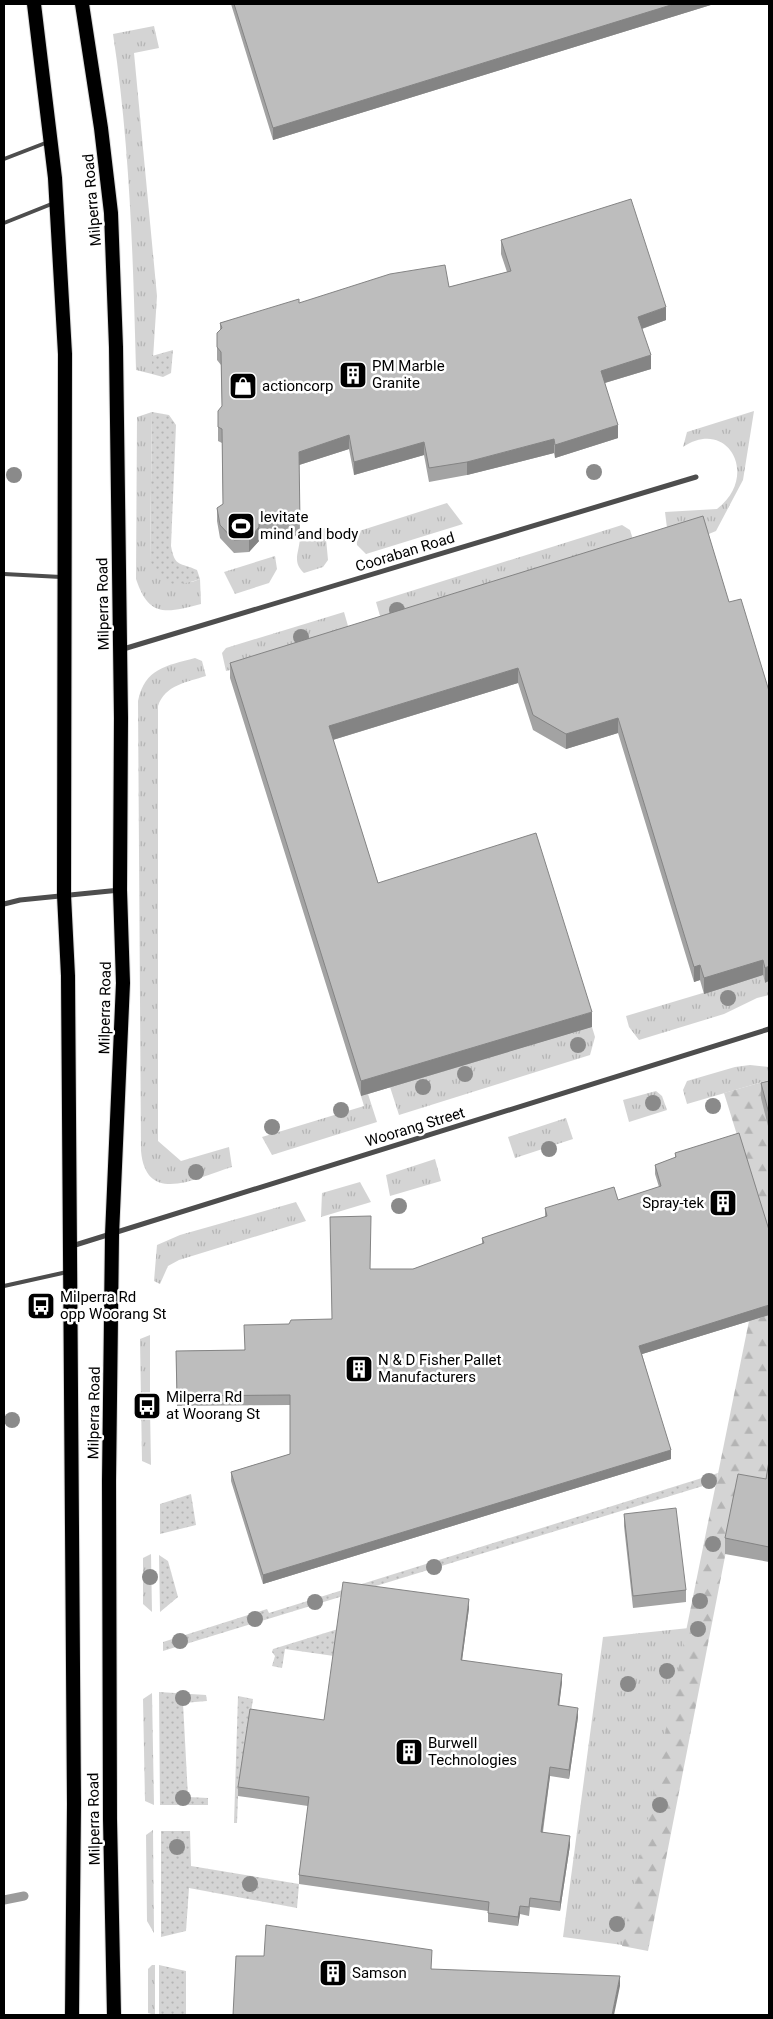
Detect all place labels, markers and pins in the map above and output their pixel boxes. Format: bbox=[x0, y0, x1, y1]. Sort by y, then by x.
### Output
place label: PM Marble Granite bbox=[372, 357, 445, 392]
building icon: PM Marble Granite bbox=[338, 360, 368, 390]
shop icon: actioncorp bbox=[228, 371, 258, 401]
place label: actioncorp bbox=[262, 377, 333, 395]
place label: levitate mind and body bbox=[260, 508, 358, 543]
sports icon: levitate mind and body bbox=[226, 511, 256, 541]
building icon: Spray-tek bbox=[708, 1188, 738, 1218]
place label: Spray-tek bbox=[642, 1194, 704, 1212]
place label: Milperra Rd opp Woorang St bbox=[60, 1288, 167, 1323]
bus stop icon: Milperra Rd opp Woorang St bbox=[26, 1291, 56, 1321]
place label: N & D Fisher Pallet Manufacturers bbox=[378, 1351, 502, 1386]
building icon: N & D Fisher Pallet Manufacturers bbox=[344, 1354, 374, 1384]
place label: Milperra Rd at Woorang St bbox=[166, 1388, 260, 1423]
bus stop icon: Milperra Rd at Woorang St bbox=[132, 1391, 162, 1421]
place label: Burwell Technologies bbox=[428, 1734, 517, 1769]
building icon: Burwell Technologies bbox=[394, 1737, 424, 1767]
building icon: Samson bbox=[318, 1958, 348, 1988]
place label: Samson bbox=[352, 1964, 407, 1982]

